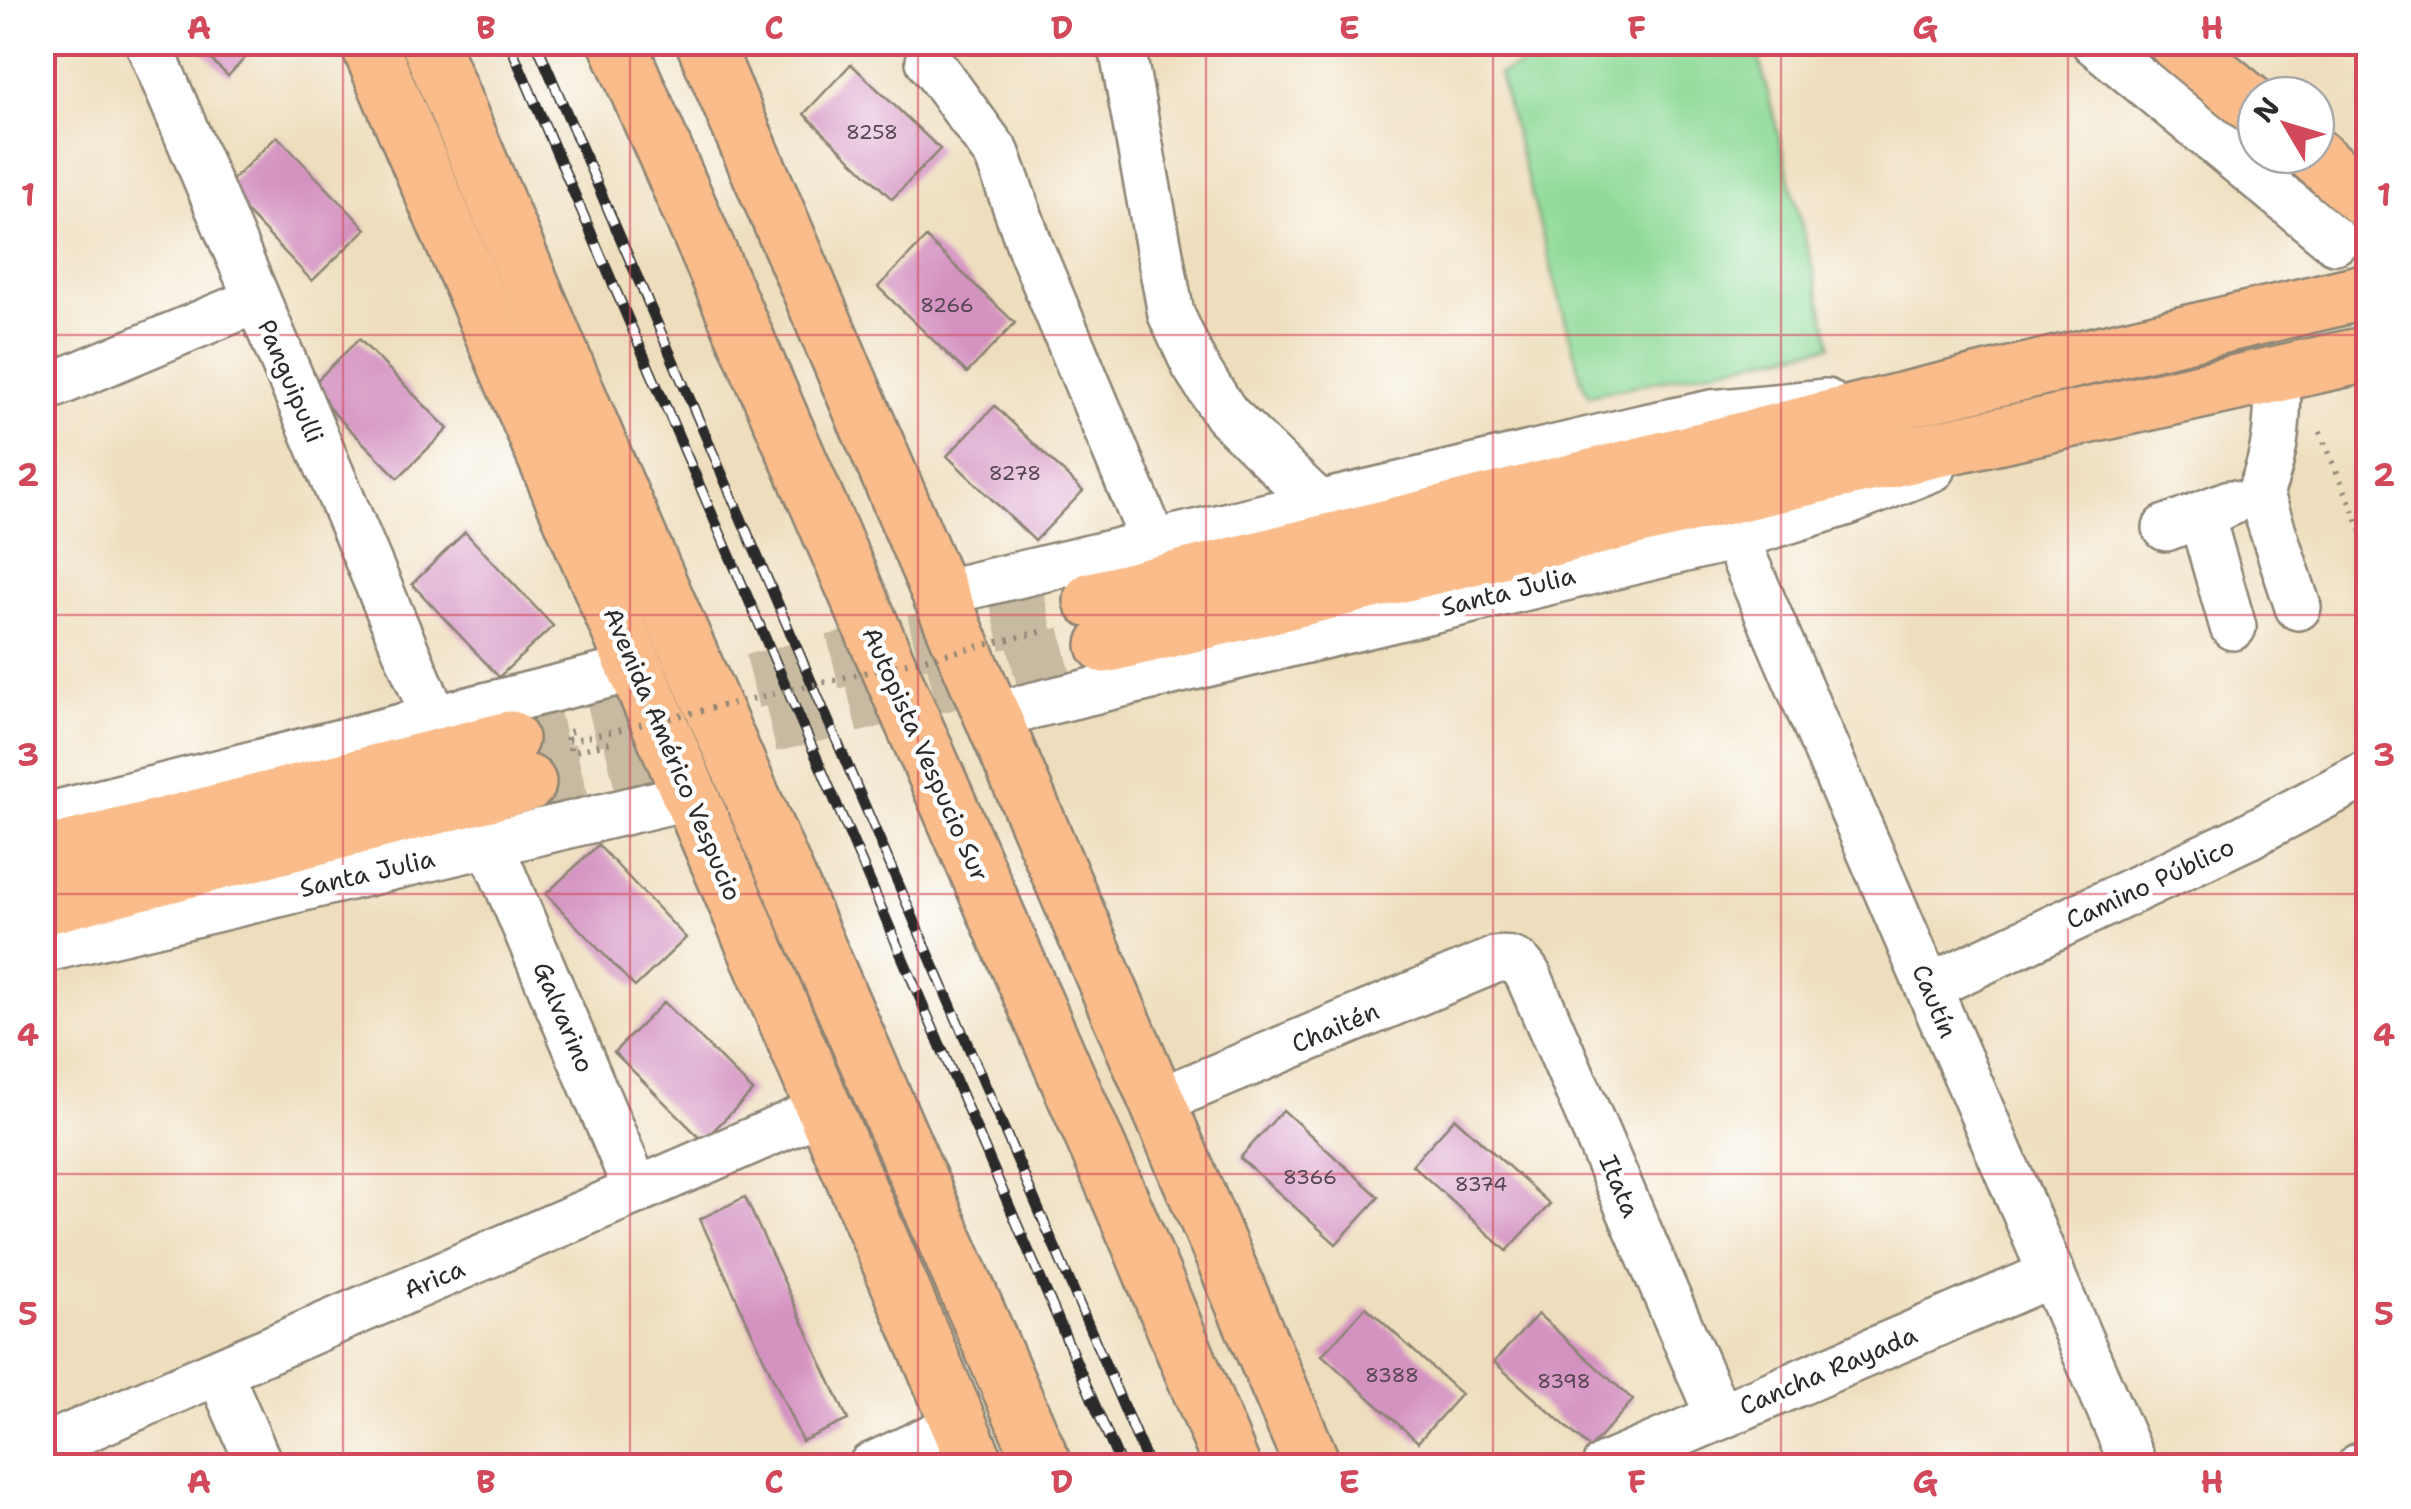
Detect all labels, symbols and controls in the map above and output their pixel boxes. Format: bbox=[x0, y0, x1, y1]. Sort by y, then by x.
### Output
text: A bbox=[187, 6, 211, 49]
text: B bbox=[476, 6, 496, 49]
text: C bbox=[764, 6, 784, 49]
text: D bbox=[1051, 6, 1073, 49]
text: E bbox=[1338, 6, 1360, 49]
text: F bbox=[1628, 6, 1646, 49]
text: G bbox=[1912, 6, 1938, 49]
text: H bbox=[2200, 6, 2224, 49]
north arrow bbox=[2236, 75, 2336, 175]
text: N bbox=[2244, 89, 2288, 130]
house number: 8258 bbox=[846, 119, 898, 145]
text: 1 bbox=[21, 173, 35, 216]
text: 1 bbox=[2377, 173, 2391, 216]
house number: 8266 bbox=[920, 292, 974, 318]
street label: Panguipulli bbox=[250, 314, 332, 448]
text: 2 bbox=[17, 453, 39, 496]
text: 2 bbox=[2373, 453, 2395, 496]
house number: 8278 bbox=[989, 460, 1041, 486]
street label: Santa Julia bbox=[1437, 558, 1579, 624]
street label: Avenida Américo Vespucio bbox=[596, 602, 750, 906]
street label: Autopista Vespucio Sur bbox=[855, 621, 997, 887]
text: 3 bbox=[17, 733, 39, 776]
text: 3 bbox=[2373, 733, 2395, 776]
street label: Camino Público bbox=[2060, 829, 2240, 937]
street label: Santa Julia bbox=[296, 841, 438, 905]
street label: Galvarino bbox=[525, 956, 603, 1078]
street label: Cautín bbox=[1904, 959, 1966, 1043]
street label: Chaitén bbox=[1286, 993, 1384, 1061]
text: 4 bbox=[17, 1013, 39, 1056]
text: 4 bbox=[2373, 1013, 2395, 1056]
street label: Itata bbox=[1592, 1150, 1648, 1223]
house number: 8366 bbox=[1283, 1164, 1337, 1190]
house number: 8374 bbox=[1455, 1171, 1507, 1197]
street label: Arica bbox=[398, 1251, 470, 1307]
text: 5 bbox=[18, 1292, 38, 1335]
text: 5 bbox=[2374, 1292, 2394, 1335]
street label: Cancha Rayada bbox=[1734, 1317, 1923, 1423]
house number: 8388 bbox=[1365, 1362, 1419, 1388]
house number: 8398 bbox=[1537, 1368, 1591, 1394]
text: A bbox=[187, 1460, 211, 1503]
text: B bbox=[476, 1460, 496, 1503]
text: C bbox=[764, 1460, 784, 1503]
text: D bbox=[1051, 1460, 1073, 1503]
text: E bbox=[1338, 1460, 1360, 1503]
text: F bbox=[1628, 1460, 1646, 1503]
text: G bbox=[1912, 1460, 1938, 1503]
text: H bbox=[2200, 1460, 2224, 1503]

